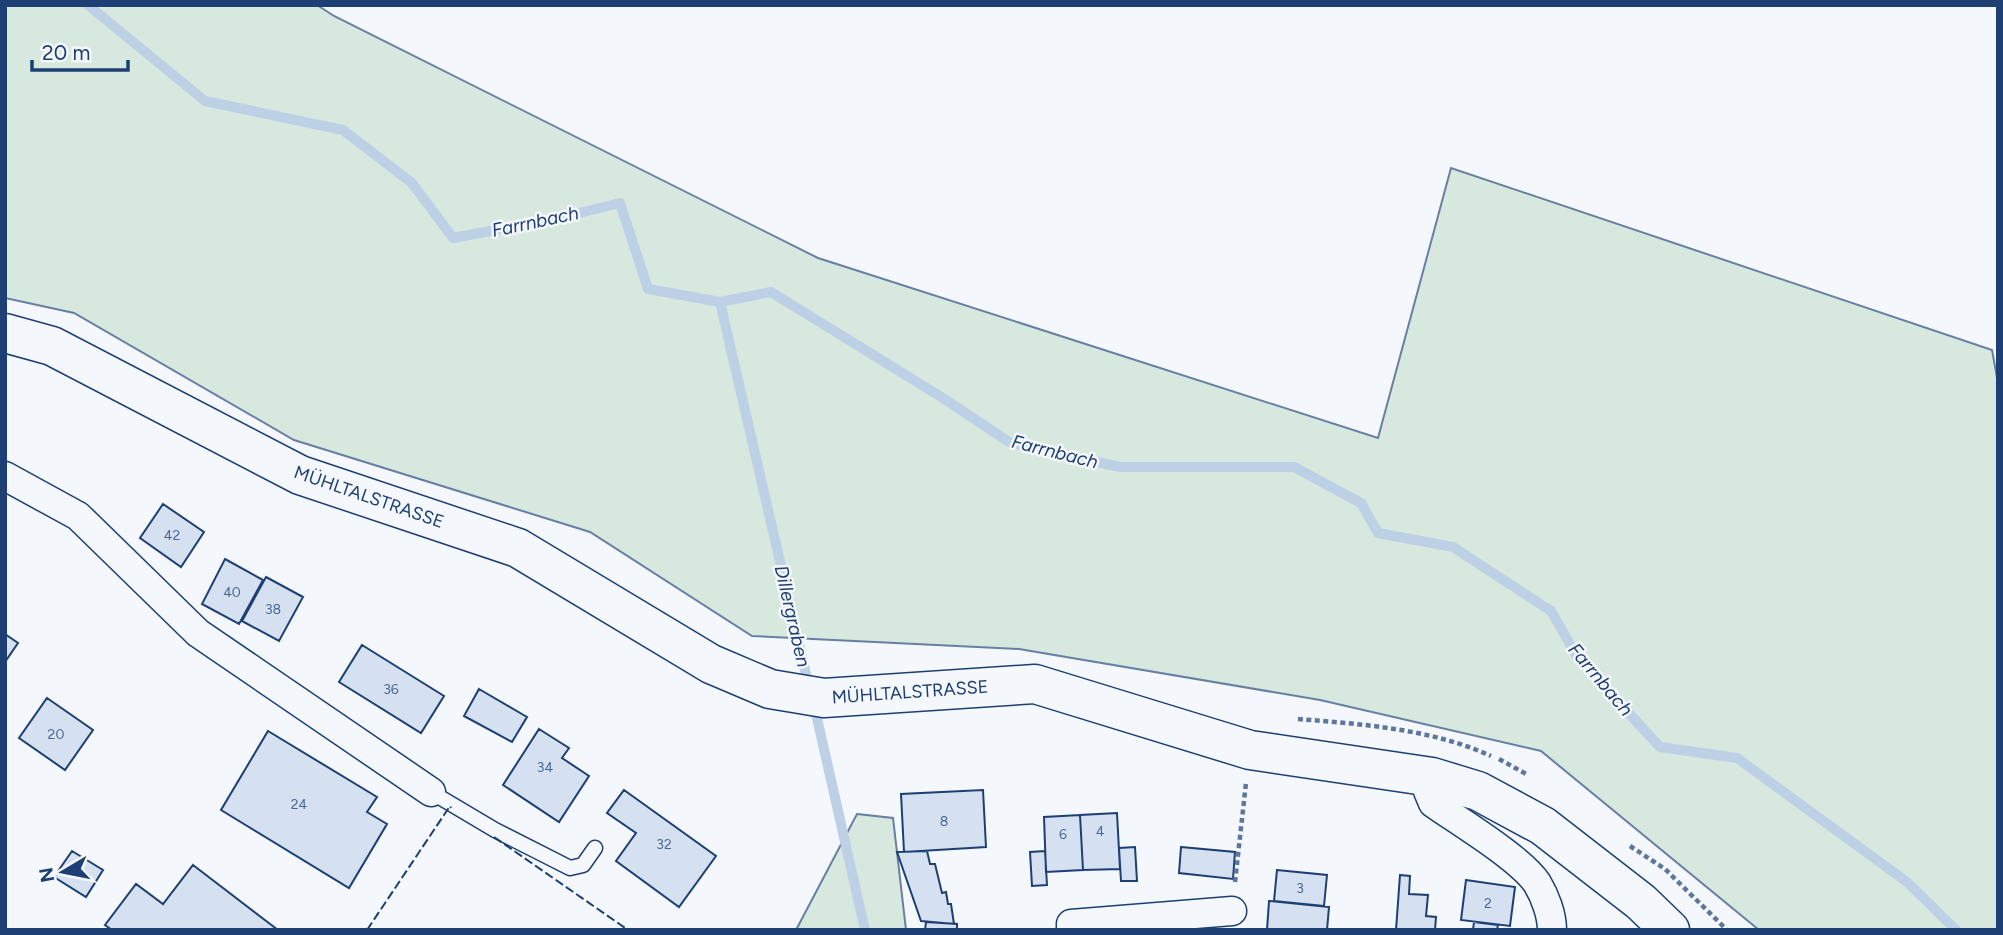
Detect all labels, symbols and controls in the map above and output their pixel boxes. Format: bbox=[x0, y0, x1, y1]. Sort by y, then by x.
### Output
scale bar bbox=[32, 28, 128, 72]
text: 20 m bbox=[42, 40, 90, 65]
water label: Farrnbach bbox=[490, 201, 581, 242]
water label: Farrnbach bbox=[1009, 430, 1101, 473]
street label: MÜHLTALSTRASSE bbox=[291, 461, 447, 533]
house number: 42 bbox=[164, 527, 180, 544]
water label: Dillergraben bbox=[770, 563, 815, 670]
house number: 40 bbox=[223, 584, 241, 601]
house number: 38 bbox=[265, 601, 281, 618]
water label: Farrnbach bbox=[1563, 638, 1638, 721]
street label: MÜHLTALSTRASSE bbox=[831, 676, 989, 708]
house number: 36 bbox=[383, 681, 399, 698]
house number: 20 bbox=[48, 726, 64, 743]
house number: 34 bbox=[537, 759, 553, 776]
house number: 24 bbox=[291, 796, 308, 813]
house number: 8 bbox=[940, 813, 948, 830]
house number: 4 bbox=[1096, 823, 1105, 840]
house number: 6 bbox=[1059, 826, 1067, 843]
house number: 32 bbox=[656, 836, 672, 853]
north arrow bbox=[28, 837, 98, 907]
text: N bbox=[34, 866, 59, 884]
house number: 3 bbox=[1296, 880, 1304, 897]
house number: 2 bbox=[1484, 895, 1492, 912]

